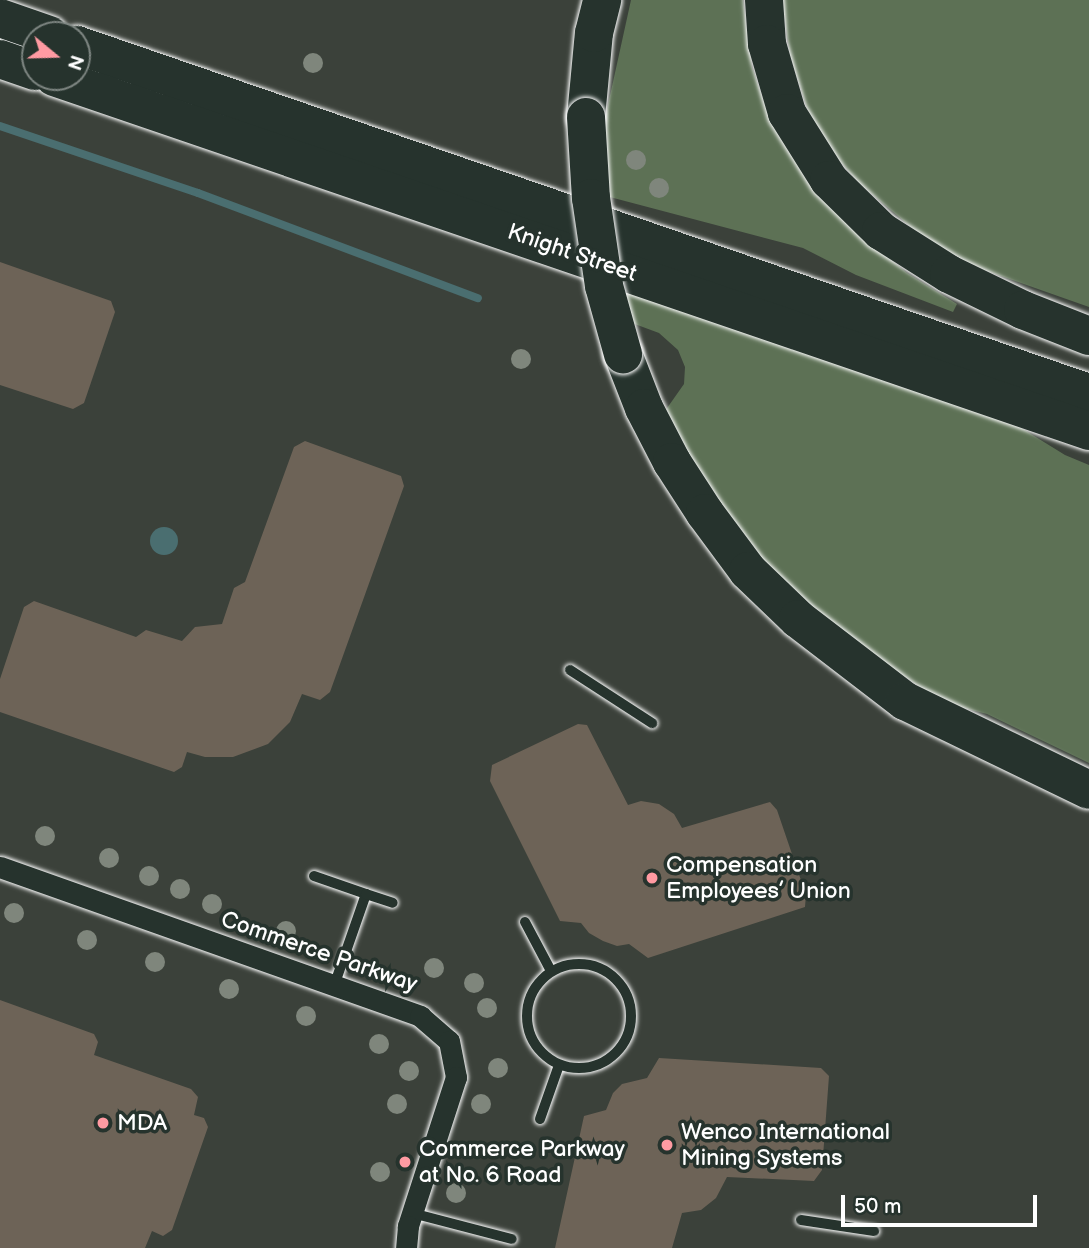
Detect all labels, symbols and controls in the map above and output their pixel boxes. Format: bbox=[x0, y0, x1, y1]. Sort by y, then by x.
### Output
north arrow bbox=[21, 21, 91, 91]
text: N bbox=[61, 52, 88, 73]
street label: Knight Street bbox=[503, 218, 641, 288]
place label: Compensation Employees’ Union bbox=[666, 851, 851, 905]
marker: Compensation Employees’ Union bbox=[644, 870, 660, 886]
street label: Commerce Parkway bbox=[217, 905, 421, 999]
place label: MDA bbox=[117, 1109, 167, 1137]
marker: MDA bbox=[95, 1115, 111, 1131]
place label: Wenco International Mining Systems bbox=[681, 1118, 890, 1172]
place label: Commerce Parkway at No. 6 Road bbox=[419, 1135, 625, 1189]
marker: Wenco International Mining Systems bbox=[659, 1137, 675, 1153]
marker: Commerce Parkway at No. 6 Road bbox=[397, 1154, 413, 1170]
scale bar bbox=[844, 1182, 1040, 1226]
text: 50 m bbox=[854, 1194, 901, 1219]

